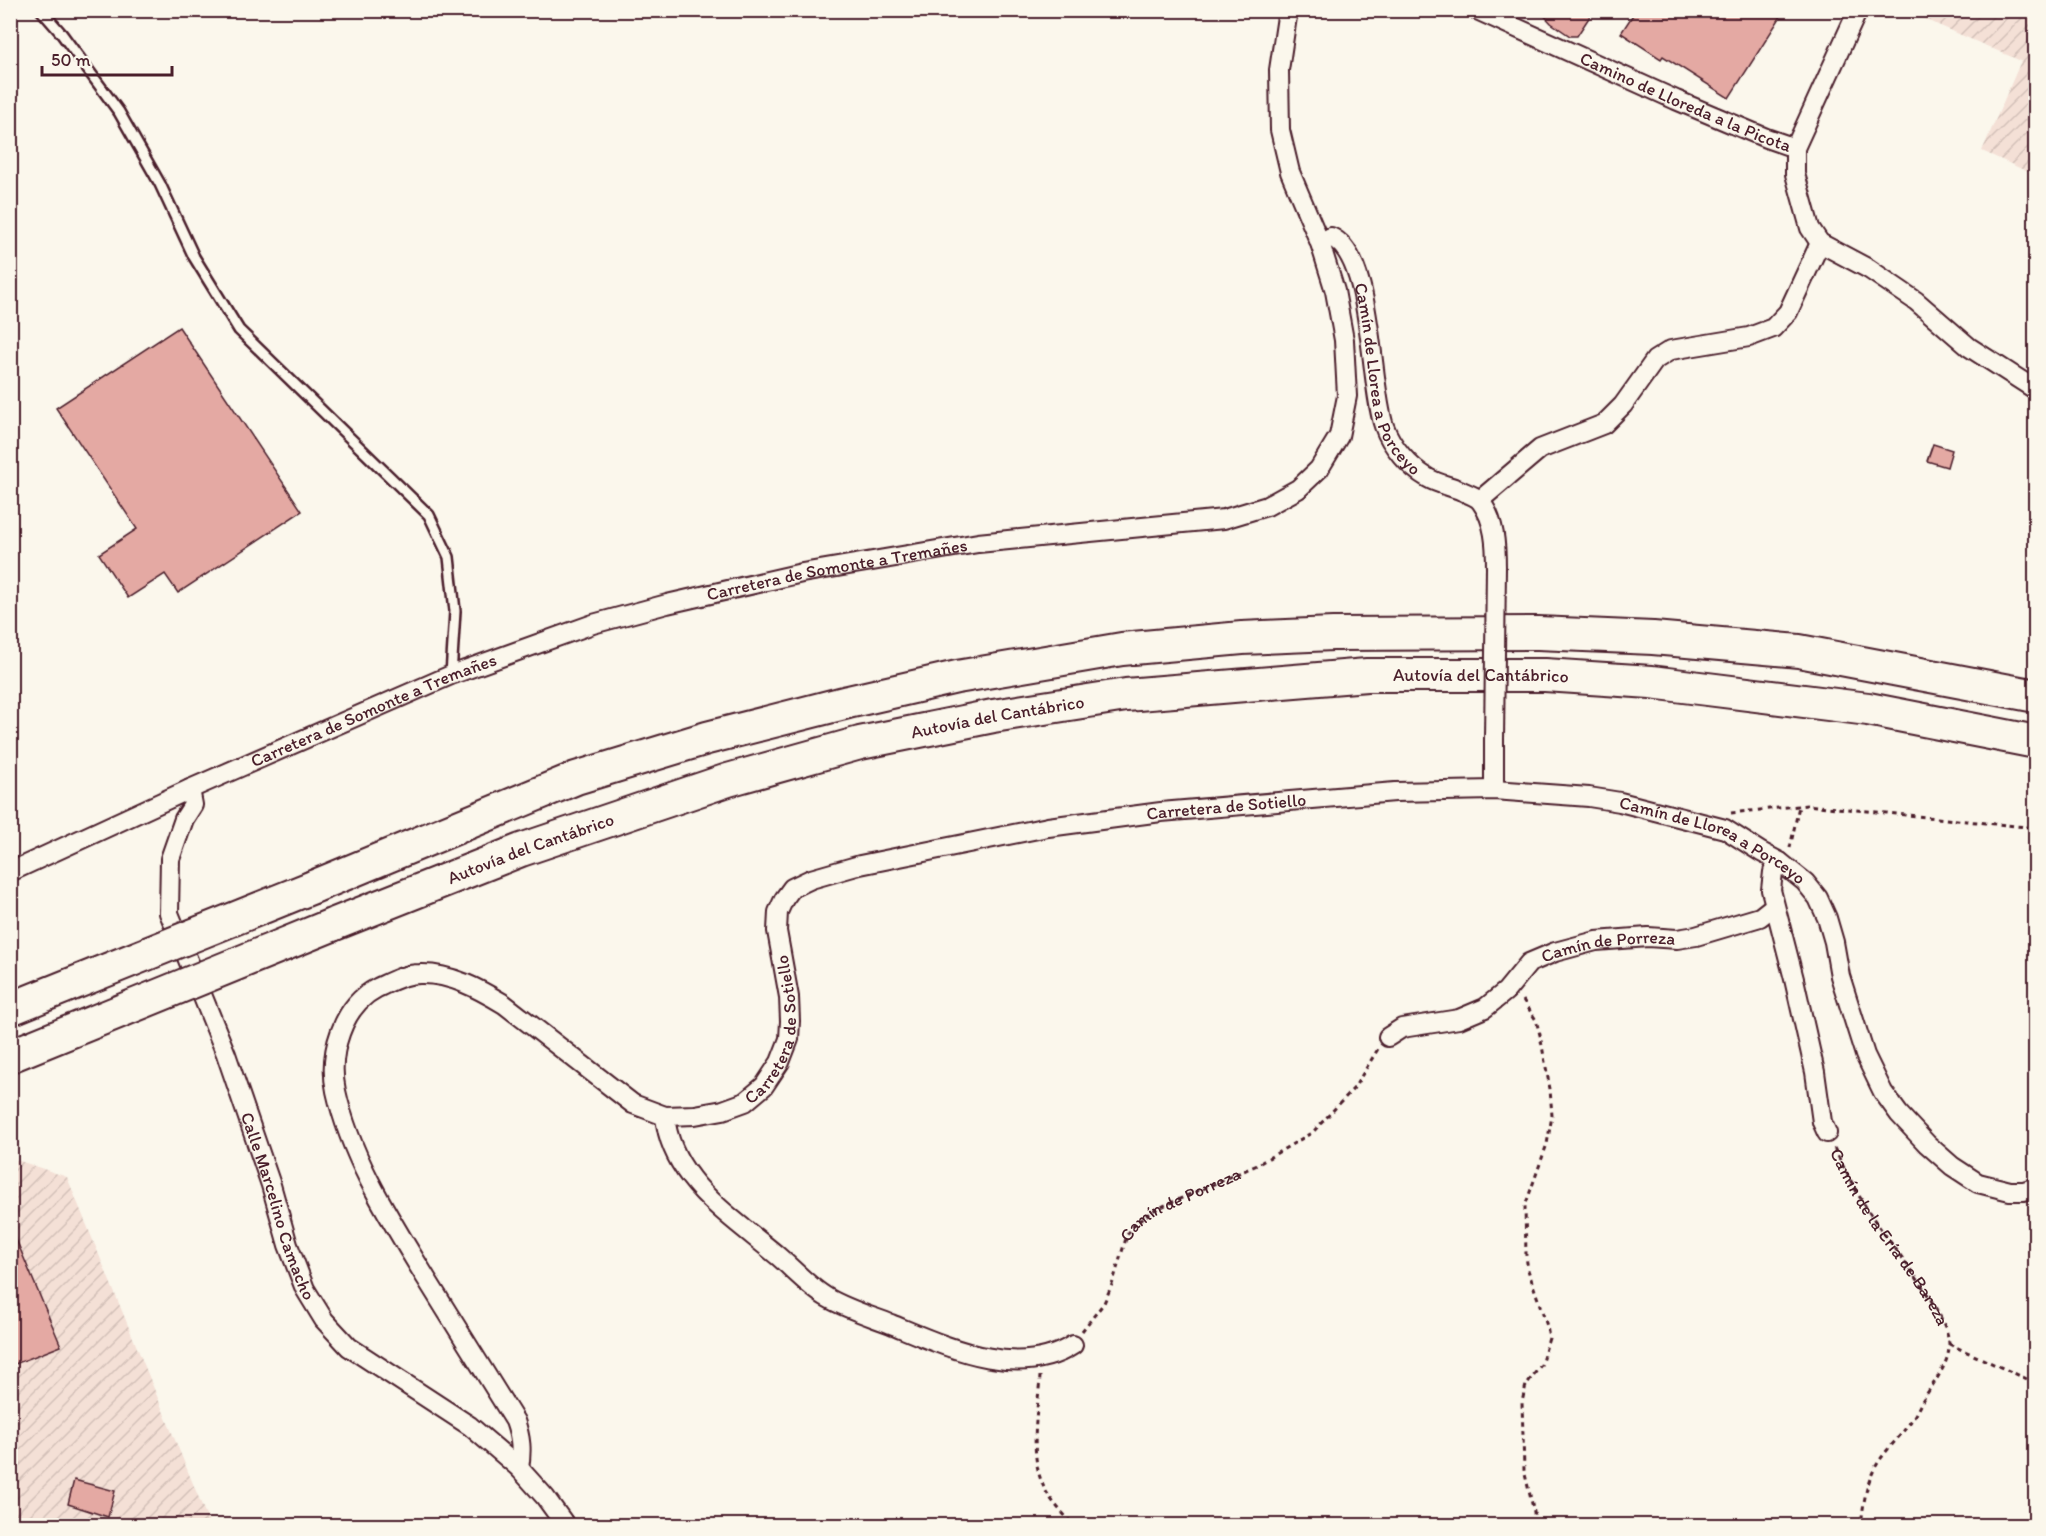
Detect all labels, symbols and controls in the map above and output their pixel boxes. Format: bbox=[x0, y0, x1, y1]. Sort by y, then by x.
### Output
scale bar bbox=[42, 39, 172, 77]
street label: Camino de Lloreda a la Picota bbox=[1576, 47, 1795, 157]
text: 50 m bbox=[51, 49, 91, 71]
street label: Camín de Llorea a Porceyo bbox=[1349, 280, 1425, 480]
street label: Carretera de Somonte a Tremañes bbox=[704, 534, 969, 606]
street label: Carretera de Somonte a Tremañes bbox=[247, 649, 499, 772]
street label: Autovía del Cantábrico bbox=[1393, 664, 1569, 688]
street label: Autovía del Cantábrico bbox=[909, 691, 1086, 743]
street label: Carretera de Sotiello bbox=[1145, 789, 1307, 825]
street label: Camín de Llorea a Porceyo bbox=[1617, 791, 1810, 889]
street label: Autovía del Cantábrico bbox=[444, 808, 617, 889]
street label: Camín de Porreza bbox=[1538, 926, 1676, 968]
street label: Carretera de Sotiello bbox=[740, 953, 801, 1109]
street label: Calle Marcelino Camacho bbox=[236, 1109, 320, 1304]
street label: Camín de la Ería de Bareza bbox=[1825, 1145, 1954, 1329]
street label: Camín de Porreza bbox=[1115, 1163, 1244, 1246]

